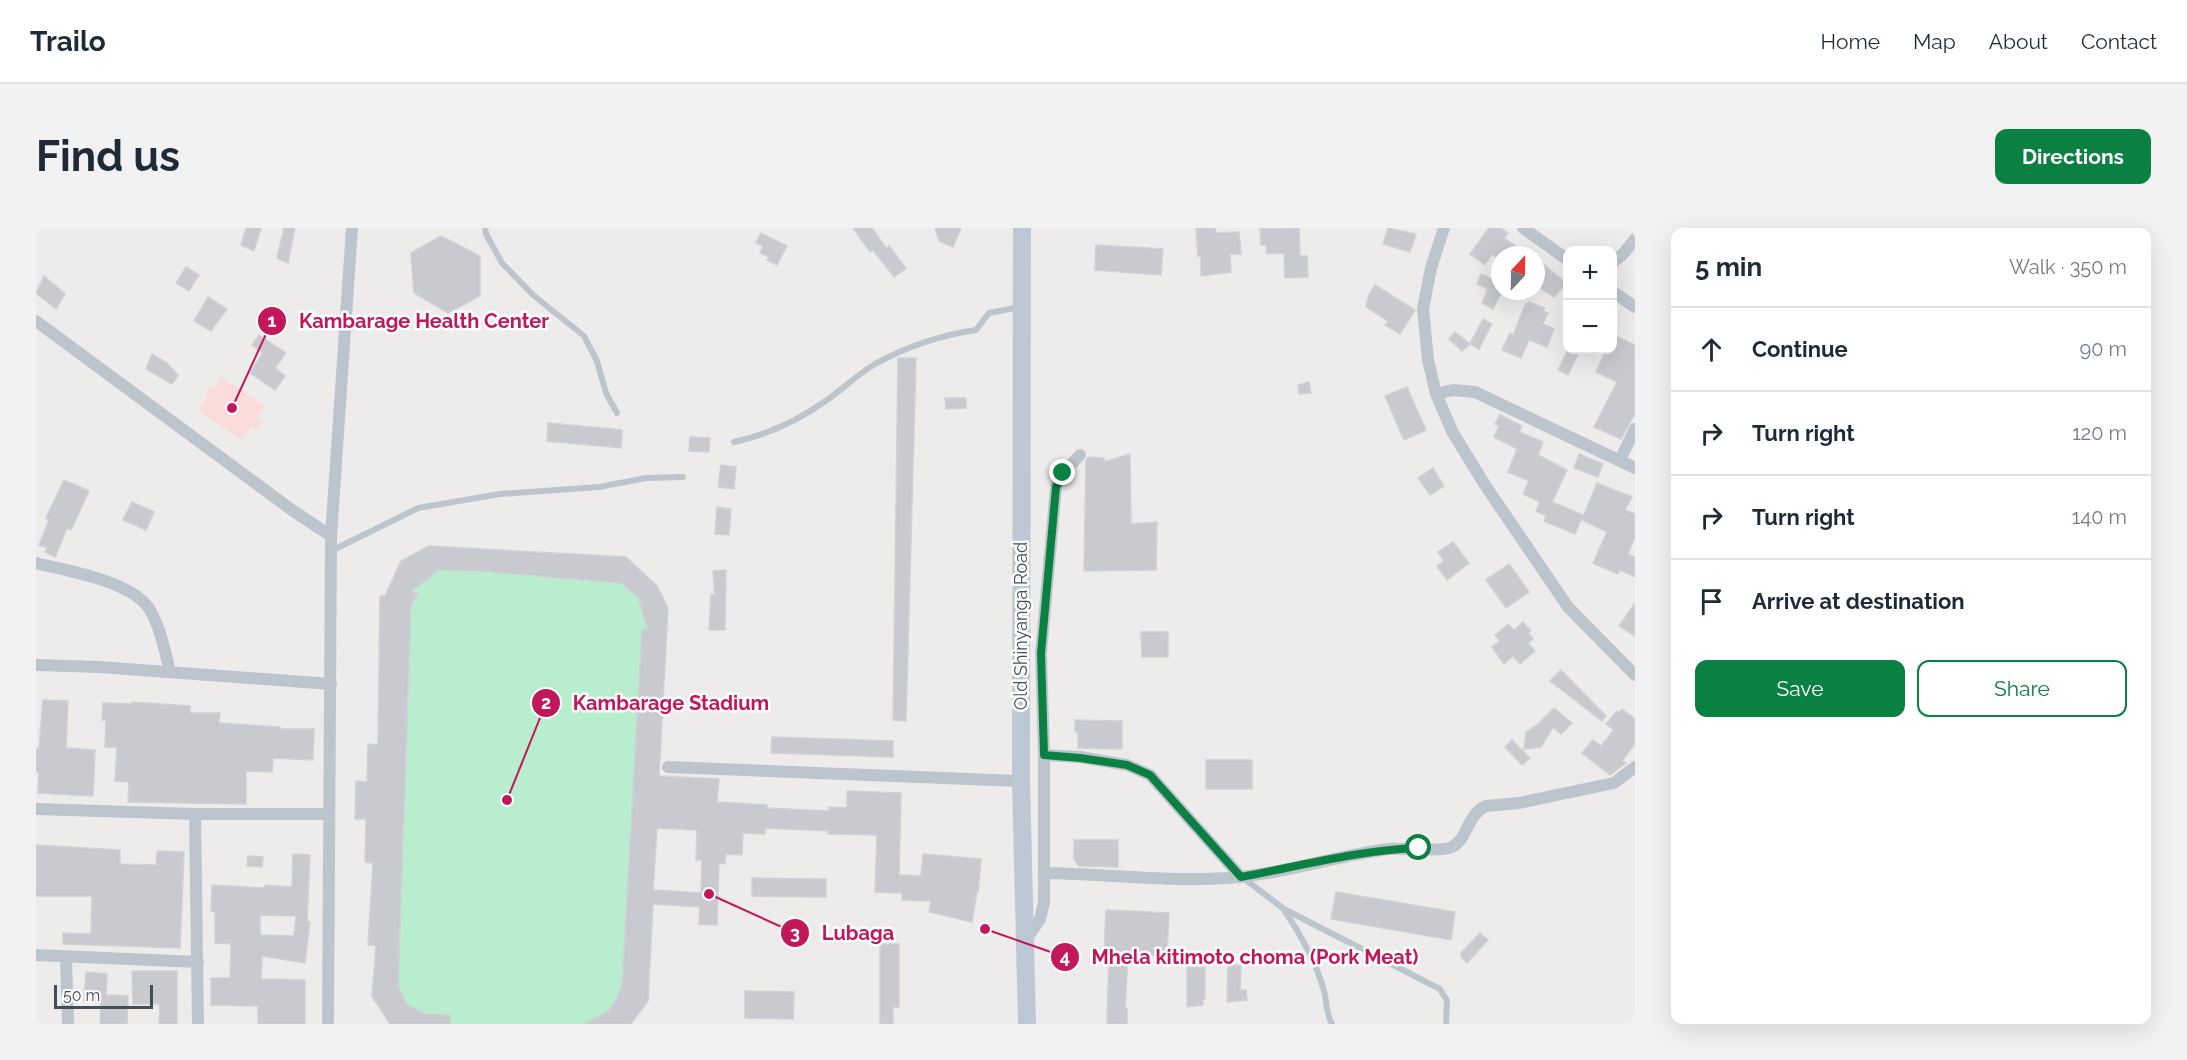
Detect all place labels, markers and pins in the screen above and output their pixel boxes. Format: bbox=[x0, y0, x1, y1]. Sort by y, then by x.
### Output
callout: Kambarage Health Center bbox=[257, 302, 561, 340]
callout: Kambarage Stadium bbox=[531, 684, 781, 722]
callout: Lubaga bbox=[780, 914, 906, 952]
callout: Mhela kitimoto choma (Pork Meat) bbox=[1050, 938, 1431, 976]

